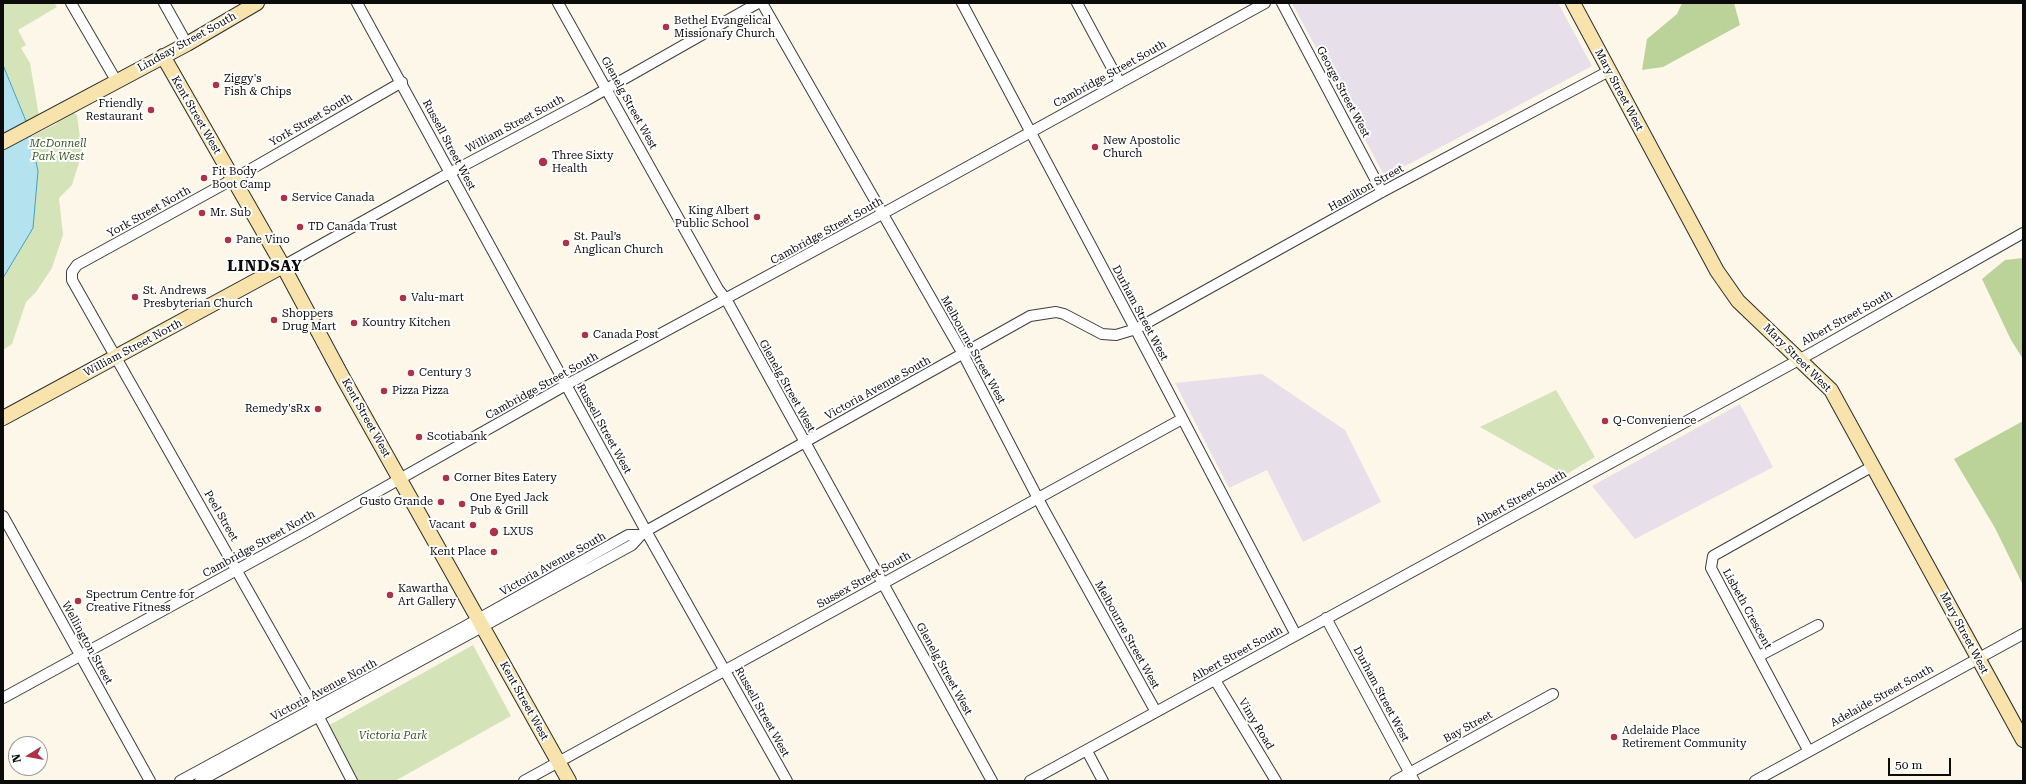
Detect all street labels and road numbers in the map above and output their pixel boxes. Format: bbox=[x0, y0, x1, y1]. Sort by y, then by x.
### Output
street label: Lindsay Street South bbox=[135, 9, 239, 75]
street label: Cambridge Street South bbox=[1051, 37, 1169, 111]
street label: George Street West bbox=[1313, 44, 1373, 140]
street label: Mary Street West bbox=[1592, 47, 1646, 133]
street label: Glenelg Street West bbox=[598, 54, 660, 152]
street label: Kent Street West bbox=[168, 74, 224, 156]
street label: York Street South bbox=[267, 91, 355, 149]
street label: William Street South bbox=[463, 92, 567, 156]
street label: Russell Street West bbox=[420, 98, 478, 192]
street label: Hamilton Street bbox=[1326, 162, 1406, 214]
street label: York Street North bbox=[105, 184, 193, 240]
street label: Cambridge Street South bbox=[768, 194, 886, 268]
street label: Durham Street West bbox=[1109, 263, 1171, 363]
street label: Albert Street South bbox=[1799, 287, 1895, 349]
street label: Melbourne Street West bbox=[938, 294, 1008, 406]
street label: William Street North bbox=[82, 316, 184, 380]
street label: Mary Street West bbox=[1760, 321, 1834, 395]
street label: Glenelg Street West bbox=[756, 337, 818, 435]
street label: Cambridge Street South bbox=[483, 349, 601, 423]
street label: Victoria Avenue South bbox=[823, 353, 933, 423]
street label: Kent Street West bbox=[339, 376, 393, 460]
street label: Russell Street West bbox=[574, 382, 634, 476]
street label: Albert Street South bbox=[1473, 467, 1569, 529]
street label: Peel Street bbox=[201, 488, 241, 544]
street label: Cambridge Street North bbox=[201, 508, 317, 580]
street label: Victoria Avenue South bbox=[498, 529, 608, 599]
street label: Sussex Street South bbox=[815, 549, 913, 611]
street label: Lisbeth Crescent bbox=[1719, 567, 1775, 651]
street label: Melbourne Street West bbox=[1092, 579, 1162, 691]
street label: Mary Street West bbox=[1937, 590, 1991, 676]
street label: Wellington Street bbox=[59, 599, 115, 687]
street label: Glenelg Street West bbox=[913, 620, 975, 718]
street label: Albert Street South bbox=[1189, 623, 1285, 685]
street label: Durham Street West bbox=[1350, 644, 1412, 744]
street label: Victoria Avenue North bbox=[269, 656, 379, 724]
street label: Kent Street West bbox=[497, 659, 551, 743]
street label: Adelaide Street South bbox=[1828, 662, 1936, 730]
street label: Russell Street West bbox=[732, 665, 792, 759]
street label: Vimy Road bbox=[1236, 696, 1276, 752]
street label: Bay Street bbox=[1441, 708, 1495, 746]

